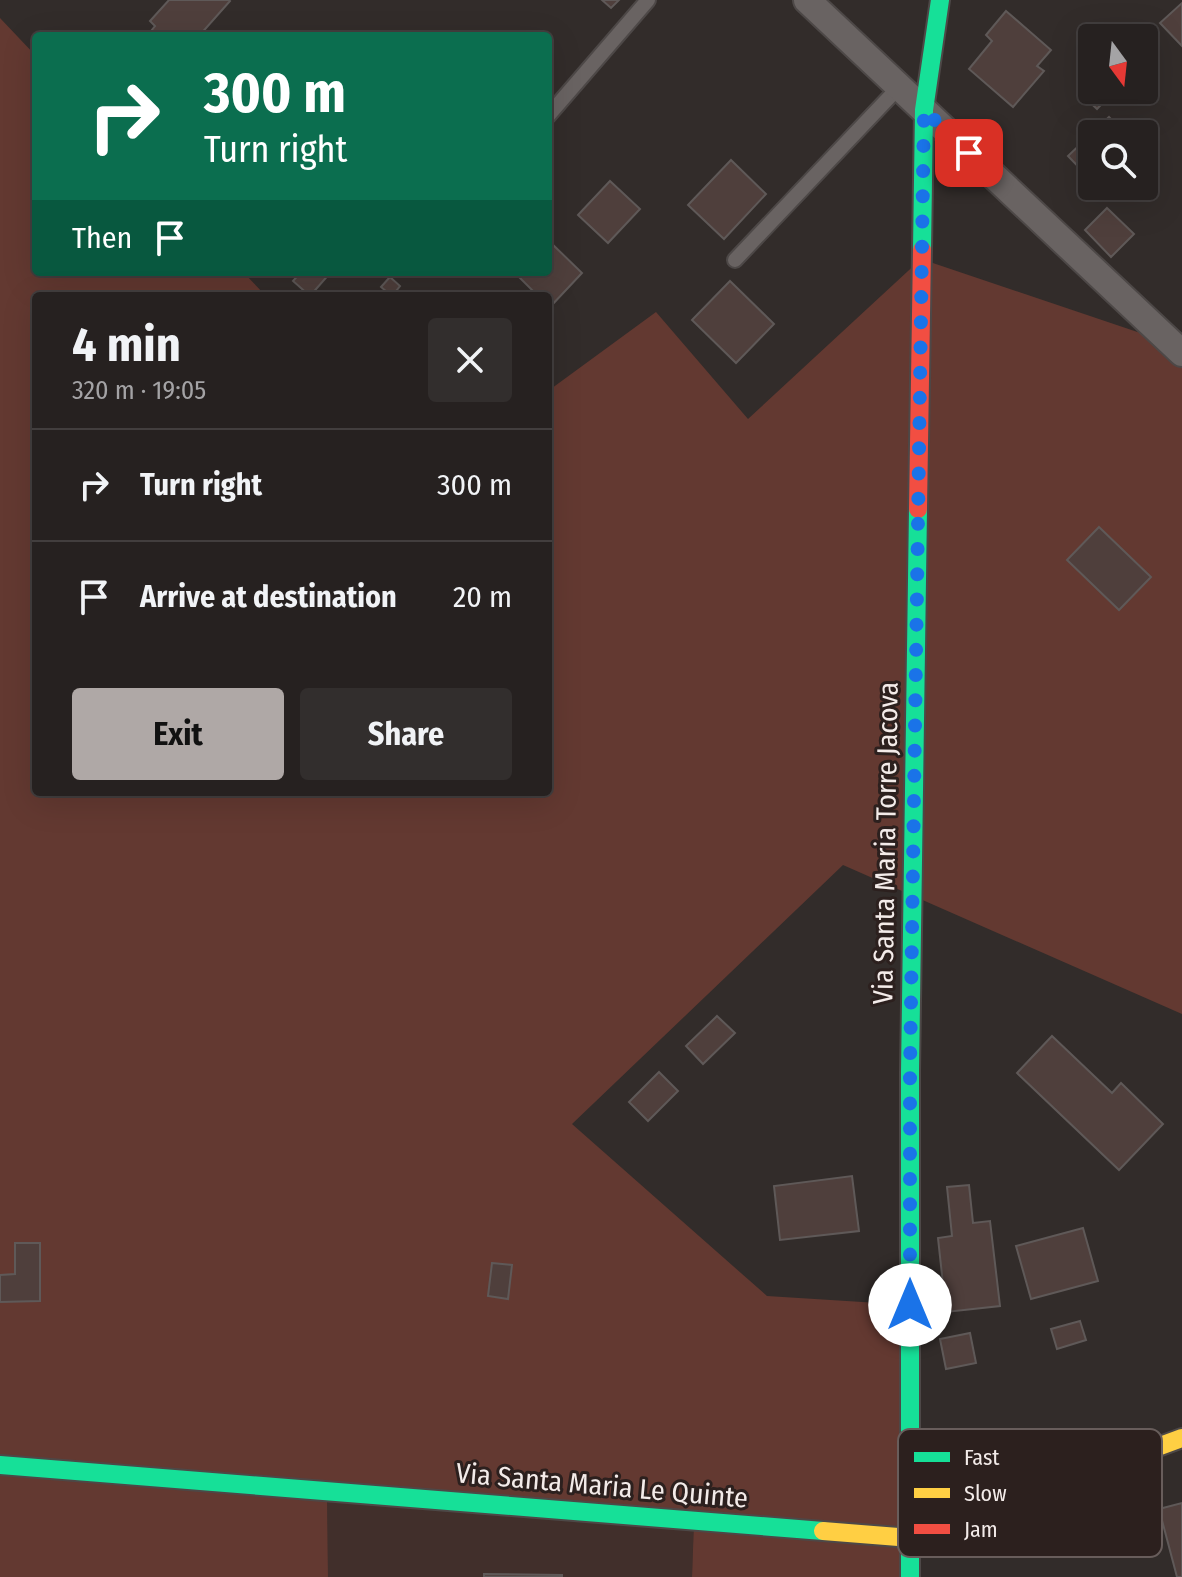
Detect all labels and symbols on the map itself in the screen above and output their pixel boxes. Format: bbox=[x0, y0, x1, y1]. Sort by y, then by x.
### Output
north arrow bbox=[1078, 24, 1158, 104]
pin bbox=[935, 119, 1003, 187]
street label: Via Santa Maria Torre Jacova bbox=[866, 681, 905, 1005]
position arrow bbox=[868, 1263, 952, 1347]
legend bbox=[898, 1429, 1162, 1557]
text: Fast bbox=[964, 1444, 1000, 1471]
street label: Via Santa Maria Le Quinte bbox=[455, 1456, 749, 1515]
text: Slow bbox=[964, 1480, 1007, 1507]
text: Jam bbox=[964, 1516, 998, 1543]

